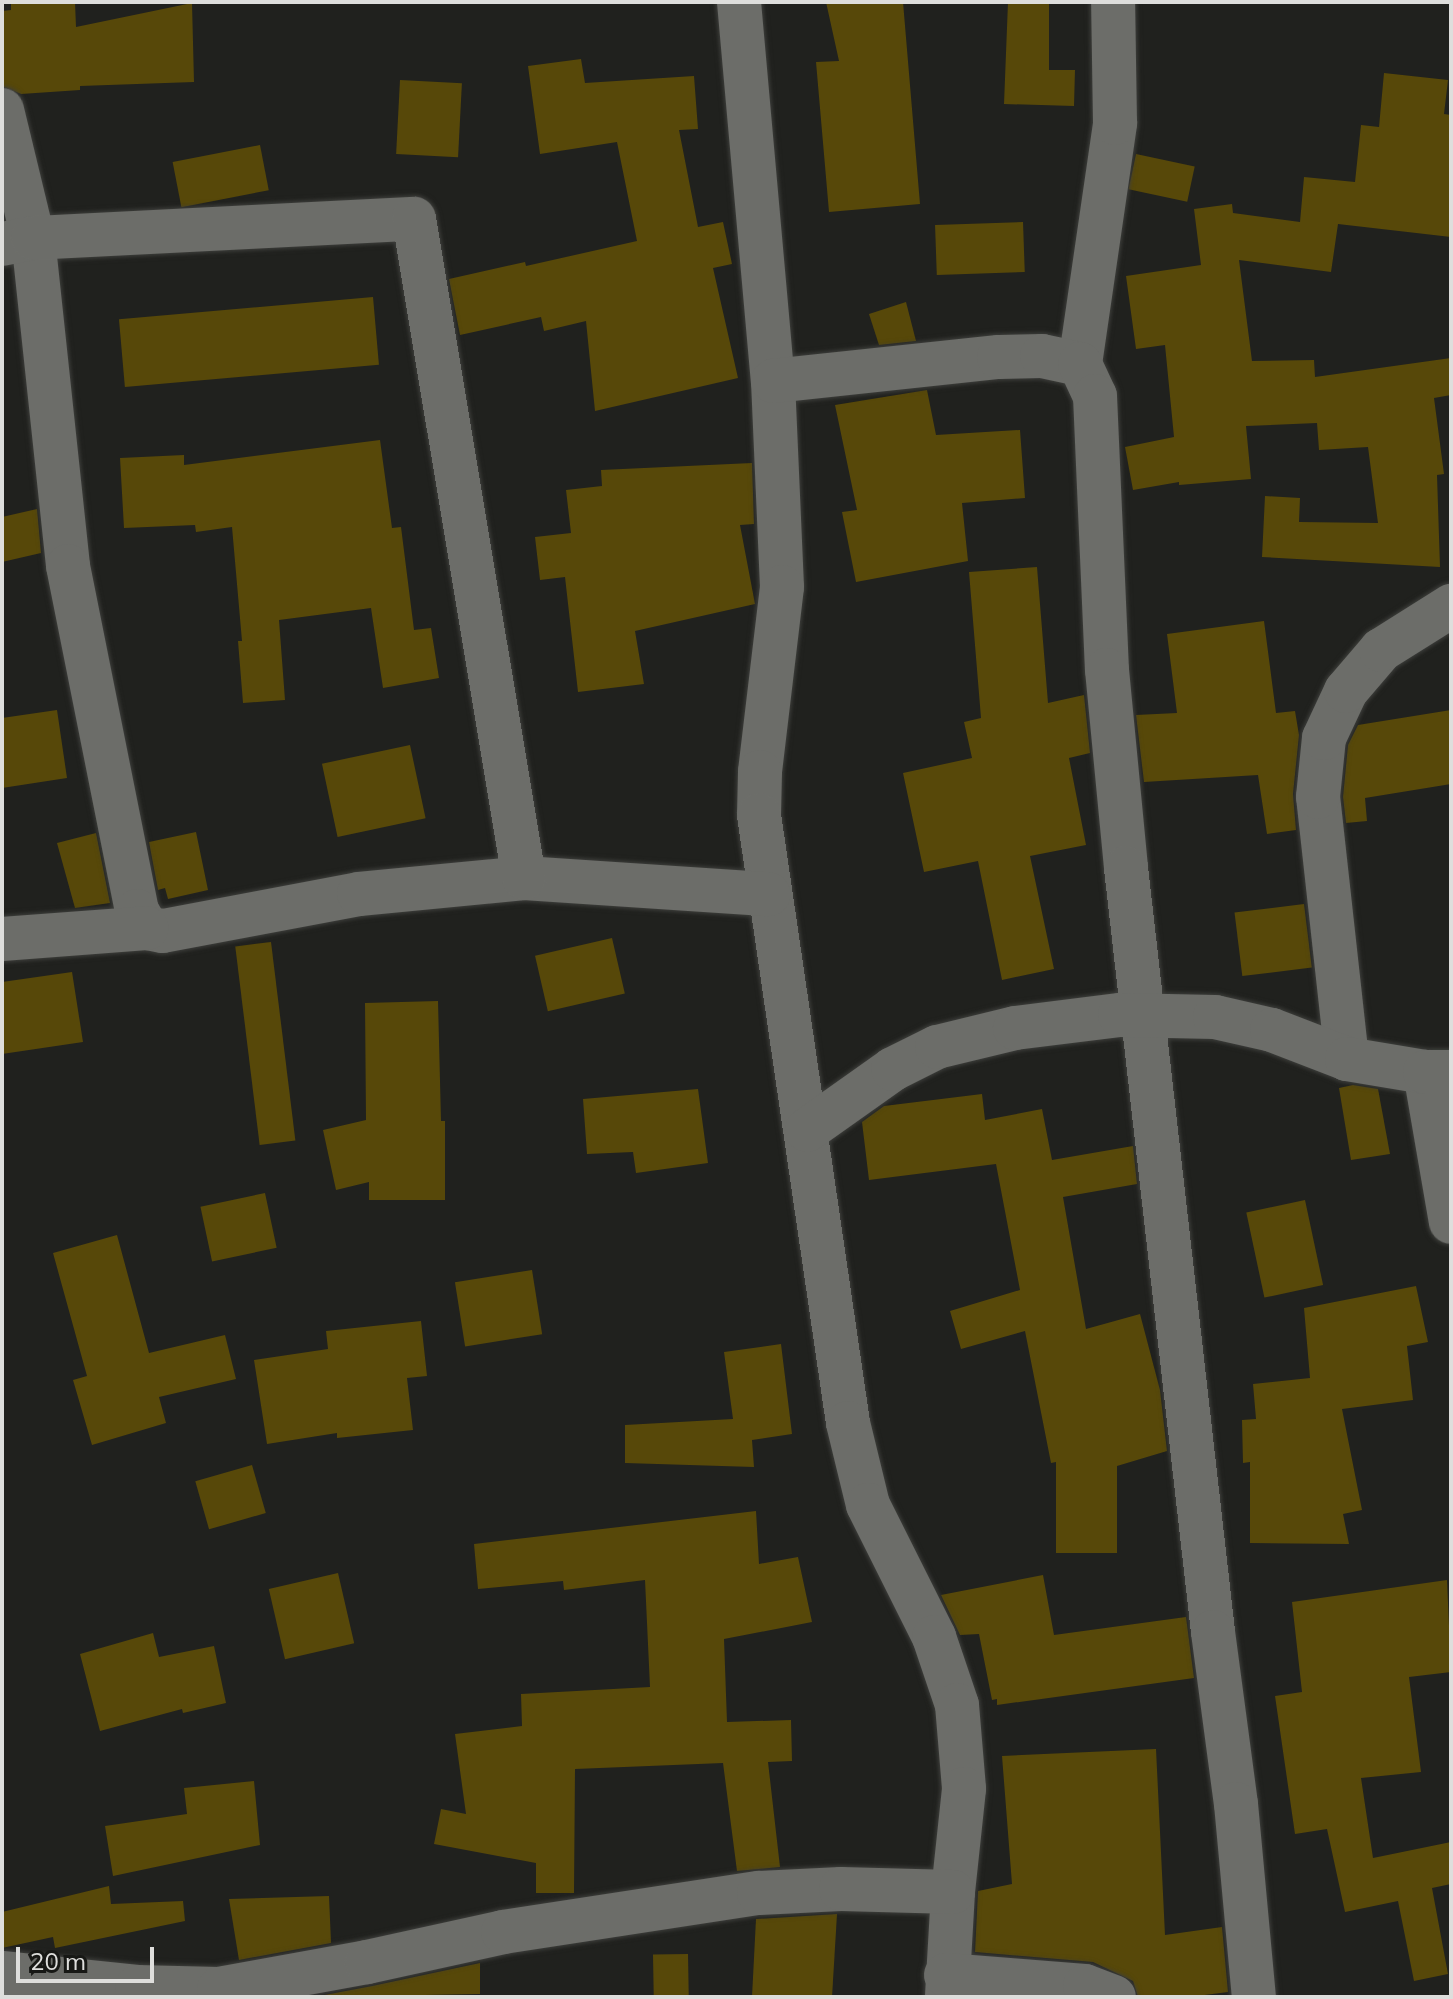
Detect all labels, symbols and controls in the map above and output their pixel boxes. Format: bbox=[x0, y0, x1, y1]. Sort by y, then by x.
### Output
scale bar bbox=[20, 1931, 158, 1981]
text: 20 m bbox=[30, 1946, 86, 1976]

